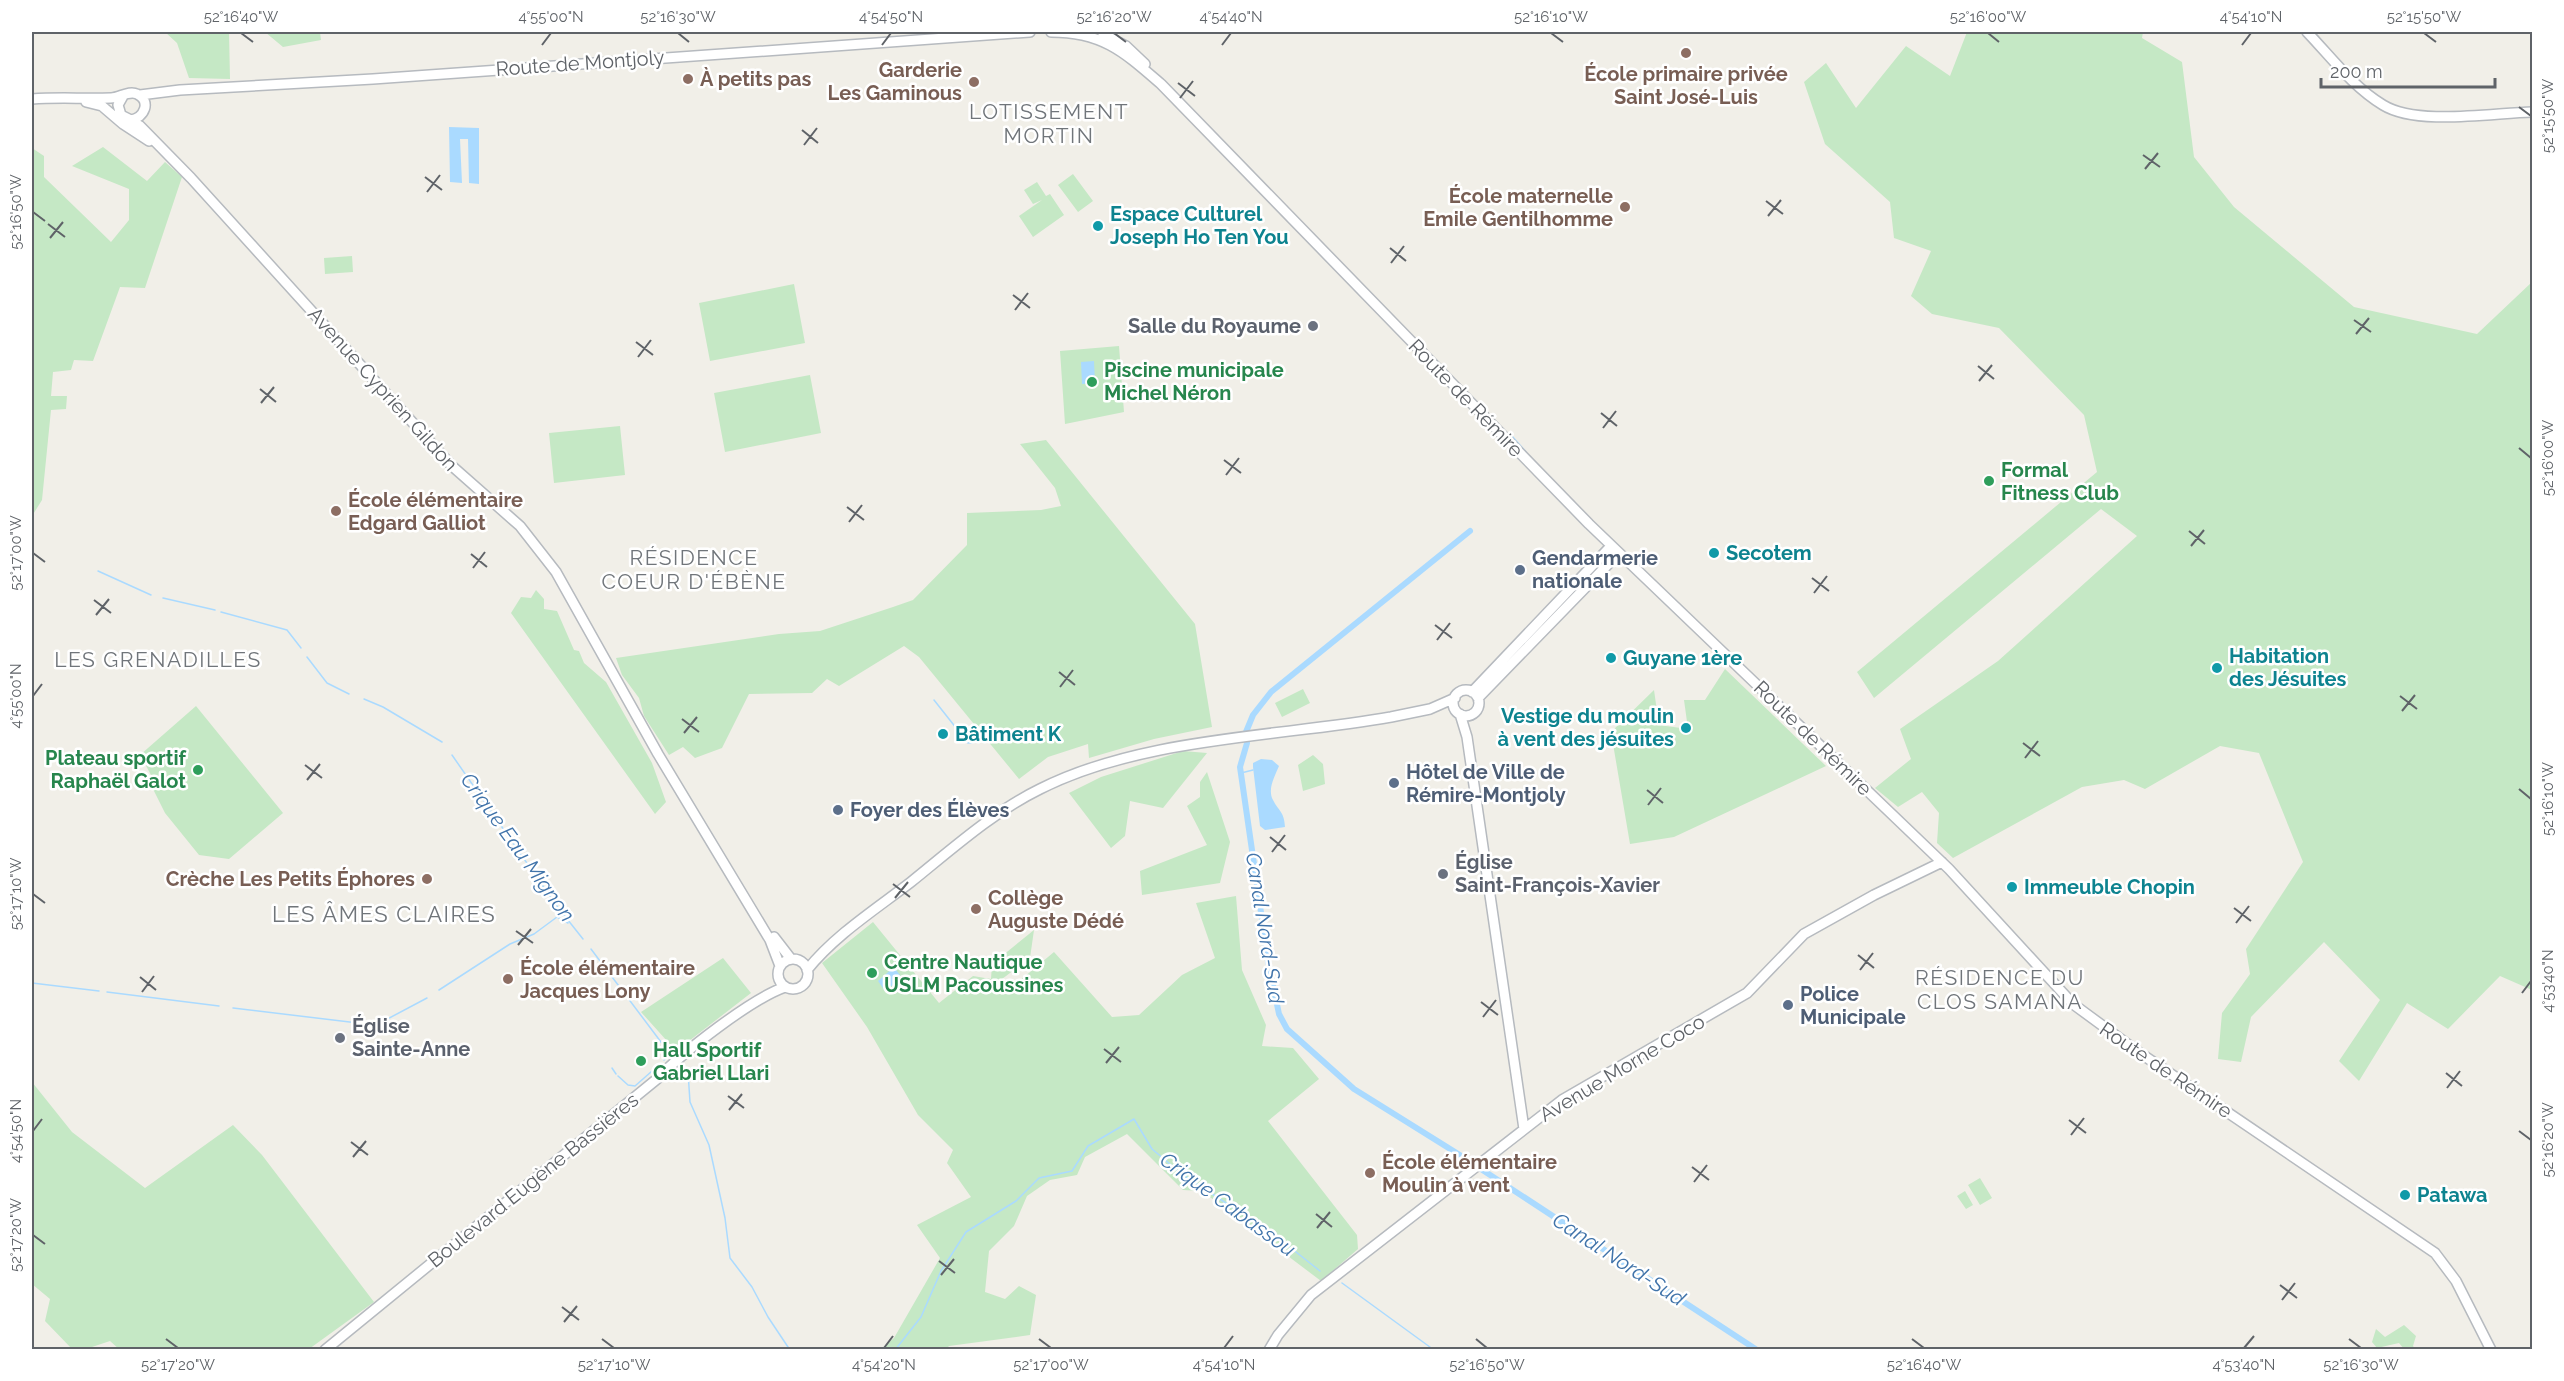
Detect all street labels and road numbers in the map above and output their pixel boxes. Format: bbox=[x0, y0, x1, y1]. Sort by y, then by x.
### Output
street label: Route de Montjoly bbox=[495, 45, 665, 81]
street label: Avenue Cyprien Gildon bbox=[303, 302, 463, 476]
street label: Route de Rémire bbox=[1404, 334, 1529, 462]
street label: Route de Rémire bbox=[1749, 676, 1877, 801]
street label: Avenue Morne Coco bbox=[1535, 1009, 1709, 1127]
street label: Route de Rémire bbox=[2095, 1017, 2237, 1123]
street label: Boulevard Eugène Bassières bbox=[423, 1088, 643, 1272]

